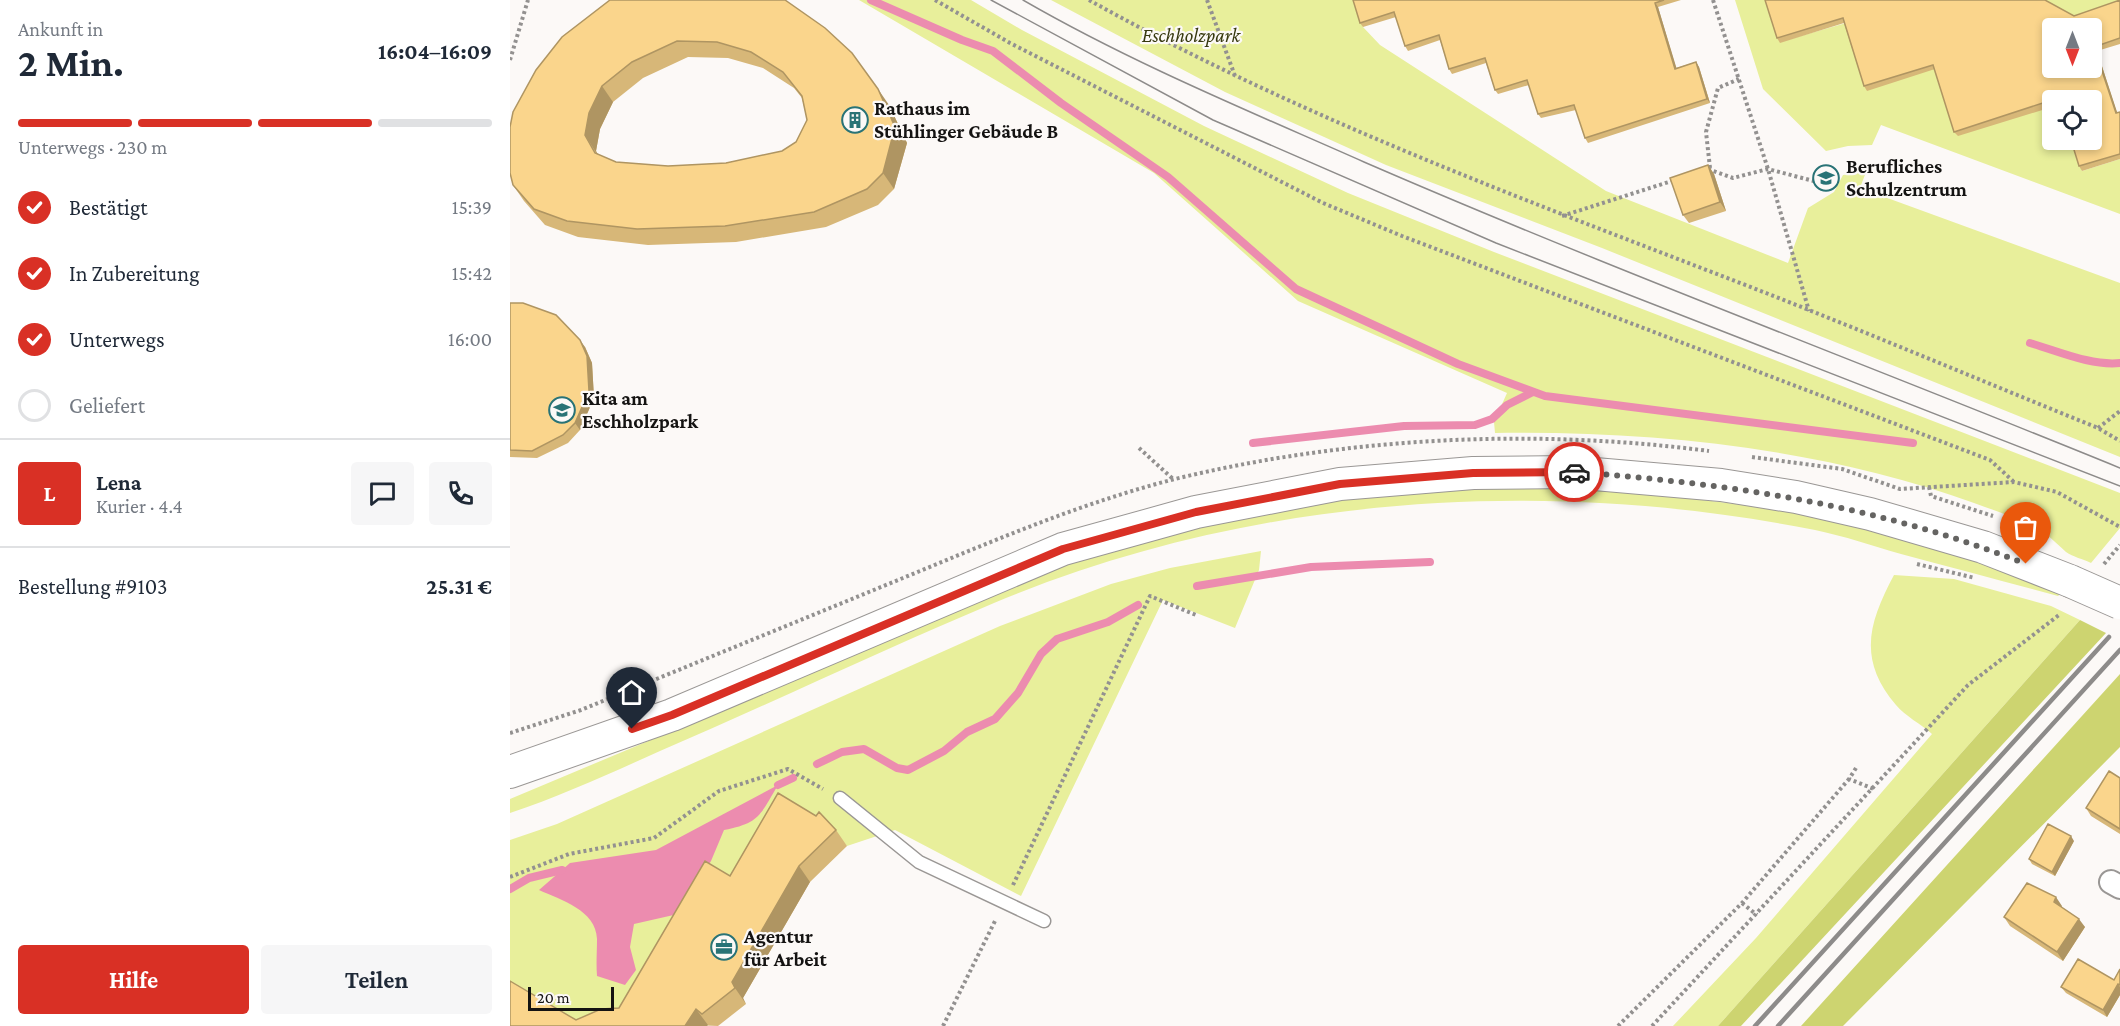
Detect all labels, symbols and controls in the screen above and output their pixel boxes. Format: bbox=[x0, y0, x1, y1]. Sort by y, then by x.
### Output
text: Ankunft in bbox=[18, 18, 103, 40]
north arrow bbox=[2042, 18, 2102, 78]
map controls bbox=[2042, 18, 2102, 150]
park label: Eschholzpark bbox=[1142, 24, 1242, 47]
text: 16:04–16:09 bbox=[378, 39, 492, 64]
text: 2 Min. bbox=[18, 41, 124, 84]
button: locate bbox=[2042, 90, 2102, 150]
place label: Rathaus im Stühlinger Gebäude B bbox=[874, 97, 1058, 142]
building icon: Rathaus im Stühlinger Gebäude B bbox=[840, 105, 870, 135]
text: Unterwegs · 230 m bbox=[18, 136, 167, 158]
place label: Berufliches Schulzentrum bbox=[1846, 155, 1967, 200]
school or university icon: Berufliches Schulzentrum bbox=[1811, 163, 1841, 193]
icon: check bbox=[18, 191, 51, 224]
text: Bestätigt bbox=[69, 195, 148, 220]
text: 15:39 bbox=[452, 196, 492, 218]
icon: check bbox=[18, 257, 51, 290]
text: In Zubereitung bbox=[69, 261, 200, 286]
text: 15:42 bbox=[452, 262, 492, 284]
icon: check bbox=[18, 323, 51, 356]
text: Unterwegs bbox=[69, 327, 165, 352]
text: 16:00 bbox=[448, 328, 492, 350]
place label: Kita am Eschholzpark bbox=[582, 387, 699, 432]
text: Geliefert bbox=[69, 393, 145, 418]
school or university icon: Kita am Eschholzpark bbox=[547, 395, 577, 425]
courier bbox=[1544, 442, 1604, 502]
icon: car bbox=[1558, 456, 1591, 489]
button: chat bbox=[351, 462, 414, 525]
button: phone bbox=[429, 462, 492, 525]
text: Lena bbox=[96, 470, 141, 495]
text: L bbox=[44, 481, 55, 506]
text: Kurier · 4.4 bbox=[96, 495, 183, 517]
pin bbox=[2000, 502, 2051, 564]
icon: bag bbox=[2009, 511, 2042, 544]
text: Bestellung #9103 bbox=[18, 574, 167, 599]
text: 25.31 € bbox=[426, 574, 492, 599]
pin bbox=[606, 667, 657, 729]
icon: home bbox=[615, 676, 648, 709]
place label: Agentur für Arbeit bbox=[743, 925, 827, 970]
office icon: Agentur für Arbeit bbox=[709, 932, 739, 962]
button: Hilfe bbox=[18, 945, 249, 1014]
button: Teilen bbox=[261, 945, 492, 1014]
scale bar bbox=[528, 984, 614, 1012]
text: 20 m bbox=[537, 989, 570, 1006]

